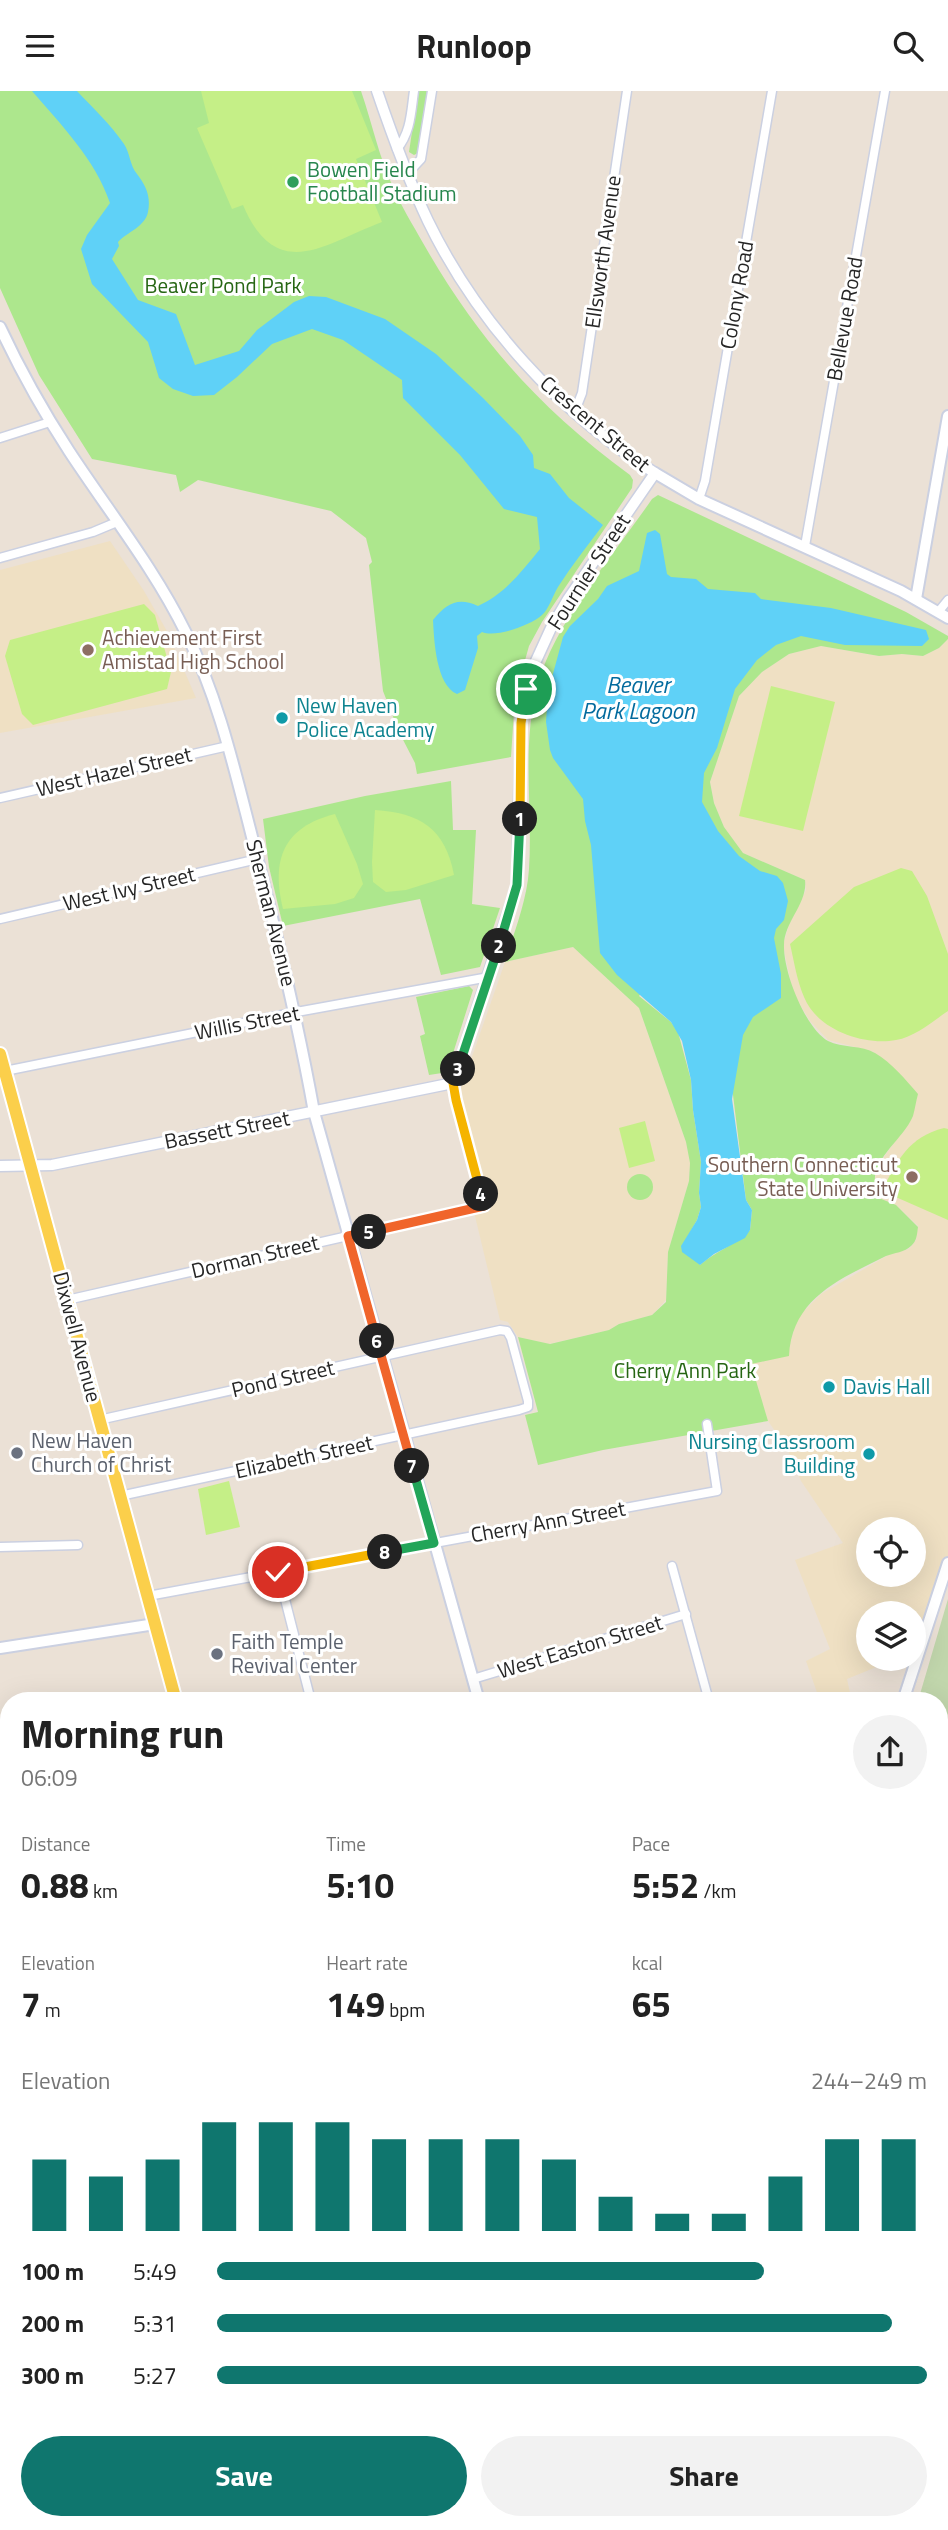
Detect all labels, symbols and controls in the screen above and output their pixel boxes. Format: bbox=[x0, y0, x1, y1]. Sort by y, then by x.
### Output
text: Runloop bbox=[416, 22, 532, 70]
icon: menu bbox=[21, 27, 59, 65]
icon: search bbox=[889, 27, 927, 65]
place label: Bowen Field Football Stadium bbox=[307, 153, 457, 209]
street label: Ellsworth Avenue bbox=[575, 173, 629, 330]
marker: Bowen Field Football Stadium bbox=[285, 174, 301, 190]
street label: Colony Road bbox=[711, 238, 761, 352]
street label: Bellevue Road bbox=[817, 254, 871, 383]
park label: Beaver Pond Park bbox=[144, 269, 302, 301]
street label: Crescent Street bbox=[533, 367, 658, 480]
street label: Fournier Street bbox=[539, 507, 638, 636]
place label: Achievement First Amistad High School bbox=[102, 621, 284, 677]
marker: Achievement First Amistad High School bbox=[80, 642, 96, 658]
pin bbox=[496, 659, 556, 719]
water label: Beaver Park Lagoon bbox=[582, 667, 695, 728]
icon: arrive bbox=[507, 670, 545, 708]
place label: New Haven Police Academy bbox=[296, 689, 435, 745]
marker: New Haven Police Academy bbox=[274, 710, 290, 726]
street label: West Hazel Street bbox=[33, 737, 195, 804]
pin: 1 bbox=[503, 801, 538, 837]
text: 1 bbox=[514, 804, 525, 833]
street label: Sherman Avenue bbox=[238, 836, 306, 989]
street label: West Ivy Street bbox=[60, 857, 199, 919]
pin: 2 bbox=[482, 929, 516, 963]
text: 2 bbox=[493, 931, 504, 960]
street label: Willis Street bbox=[192, 996, 303, 1048]
pin: 3 bbox=[440, 1051, 476, 1087]
text: 3 bbox=[452, 1054, 463, 1083]
street label: Bassett Street bbox=[161, 1101, 293, 1157]
place label: Southern Connecticut State University bbox=[708, 1148, 899, 1204]
marker: Southern Connecticut State University bbox=[904, 1169, 920, 1185]
pin: 4 bbox=[463, 1177, 498, 1211]
text: 4 bbox=[475, 1179, 486, 1208]
pin: 5 bbox=[352, 1215, 386, 1249]
text: 5 bbox=[363, 1217, 374, 1246]
street label: Dorman Street bbox=[188, 1226, 322, 1286]
street label: Dixwell Avenue bbox=[45, 1268, 111, 1406]
pin: 6 bbox=[360, 1323, 394, 1359]
text: 6 bbox=[371, 1326, 382, 1355]
street label: Pond Street bbox=[228, 1351, 338, 1405]
park label: Cherry Ann Park bbox=[614, 1354, 756, 1386]
place label: Davis Hall bbox=[843, 1370, 930, 1402]
marker: Davis Hall bbox=[821, 1379, 837, 1395]
place label: New Haven Church of Christ bbox=[31, 1424, 172, 1480]
place label: Nursing Classroom Building bbox=[688, 1425, 855, 1481]
street label: Elizabeth Street bbox=[232, 1426, 376, 1486]
marker: New Haven Church of Christ bbox=[9, 1445, 25, 1461]
marker: Nursing Classroom Building bbox=[861, 1446, 877, 1462]
pin: 7 bbox=[394, 1449, 430, 1483]
text: 7 bbox=[406, 1451, 417, 1480]
street label: Cherry Ann Street bbox=[468, 1492, 628, 1550]
map controls bbox=[856, 1517, 926, 1671]
button: locate bbox=[856, 1517, 926, 1587]
pin: 8 bbox=[368, 1535, 402, 1569]
text: 8 bbox=[379, 1537, 390, 1566]
pin bbox=[248, 1542, 308, 1602]
icon: check bbox=[259, 1553, 297, 1591]
button: layers bbox=[856, 1601, 926, 1671]
street label: West Easton Street bbox=[493, 1606, 667, 1686]
place label: Faith Temple Revival Center bbox=[231, 1625, 357, 1681]
marker: Faith Temple Revival Center bbox=[209, 1646, 225, 1662]
text: Morning run bbox=[21, 1705, 224, 1763]
button: share bbox=[853, 1715, 927, 1789]
text: 06:09 bbox=[21, 1760, 78, 1795]
text: Distance bbox=[21, 1829, 90, 1858]
text: Time bbox=[326, 1829, 366, 1858]
text: Pace bbox=[632, 1829, 670, 1858]
text: 0.88 bbox=[21, 1858, 89, 1912]
text: 5:10 bbox=[326, 1858, 394, 1912]
text: 5:52 bbox=[632, 1858, 699, 1912]
text: km bbox=[89, 1876, 118, 1905]
text: /km bbox=[699, 1876, 736, 1905]
text: Elevation bbox=[21, 1948, 95, 1977]
text: Heart rate bbox=[326, 1948, 408, 1977]
text: kcal bbox=[632, 1948, 663, 1977]
text: 7 bbox=[21, 1977, 41, 2031]
text: 149 bbox=[326, 1977, 385, 2031]
text: 65 bbox=[632, 1977, 671, 2031]
text: m bbox=[41, 1995, 61, 2024]
text: bpm bbox=[385, 1995, 425, 2024]
text: Elevation bbox=[21, 2063, 110, 2098]
text: 244–249 m bbox=[811, 2063, 927, 2098]
text: 100 m bbox=[21, 2254, 84, 2289]
text: 5:49 bbox=[133, 2254, 177, 2289]
text: 200 m bbox=[21, 2306, 84, 2341]
text: 5:31 bbox=[133, 2306, 177, 2341]
text: 300 m bbox=[21, 2358, 84, 2393]
text: 5:27 bbox=[133, 2358, 177, 2393]
button: Save bbox=[21, 2436, 467, 2516]
button: Share bbox=[481, 2436, 927, 2516]

